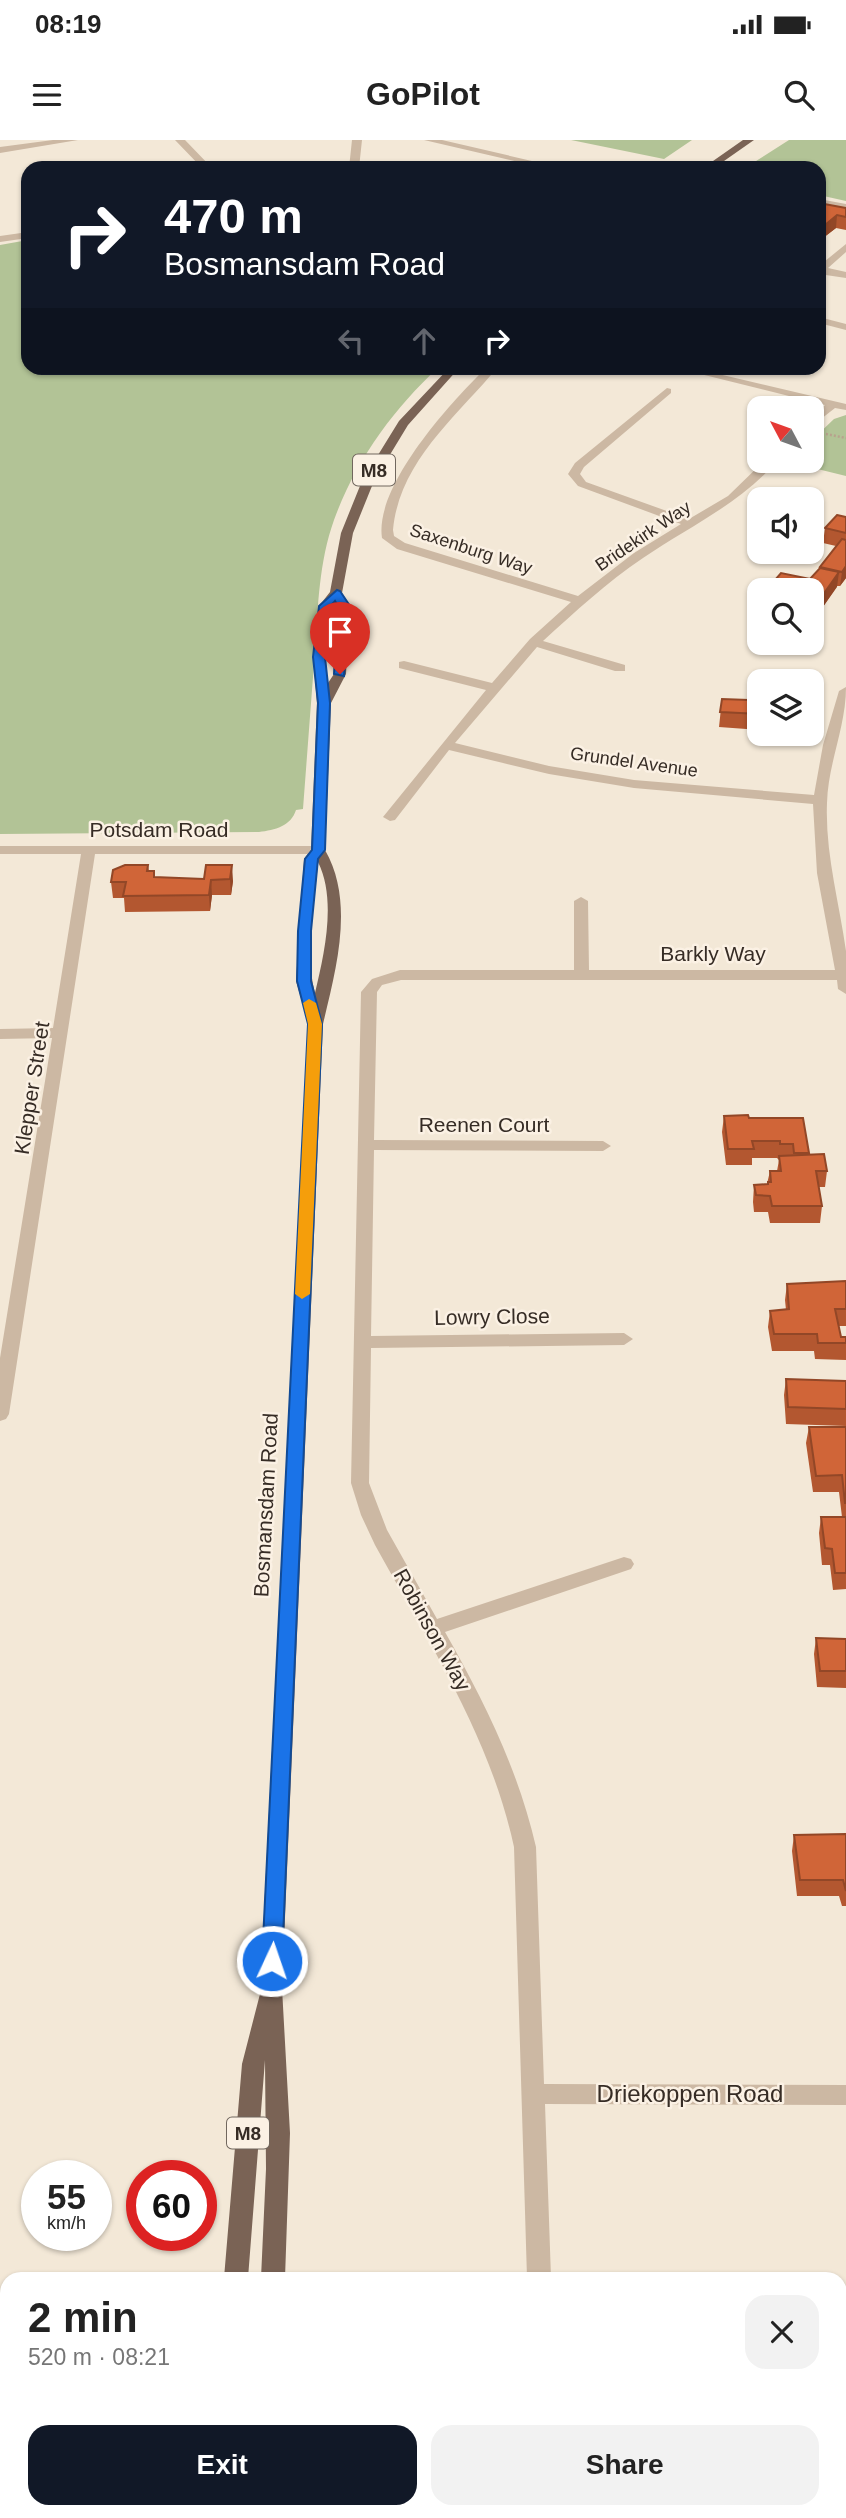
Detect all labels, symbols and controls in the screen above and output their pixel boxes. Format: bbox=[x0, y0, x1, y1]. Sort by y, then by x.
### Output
text: 08:19 bbox=[35, 9, 102, 39]
icon: menu bbox=[28, 76, 66, 114]
text: GoPilot bbox=[366, 76, 480, 112]
icon: search bbox=[780, 76, 818, 114]
icon: right bbox=[49, 189, 140, 280]
text: 470 m bbox=[164, 189, 303, 243]
text: Bosmansdam Road bbox=[164, 246, 445, 282]
icon: left bbox=[332, 322, 370, 360]
icon: ahead bbox=[405, 322, 443, 360]
icon: right bbox=[478, 322, 516, 360]
north arrow bbox=[747, 396, 824, 472]
map controls bbox=[747, 396, 824, 746]
road number: M8 bbox=[353, 454, 395, 486]
button: sound bbox=[747, 487, 824, 564]
street label: Bridekirk Way bbox=[592, 497, 694, 575]
street label: Saxenburg Way bbox=[407, 520, 535, 578]
button: search bbox=[747, 578, 824, 655]
pin bbox=[310, 602, 370, 674]
icon: arrive bbox=[321, 613, 359, 651]
button: layers bbox=[747, 669, 824, 746]
street label: Grundel Avenue bbox=[569, 743, 699, 781]
street label: Potsdam Road bbox=[90, 818, 228, 841]
street label: Barkly Way bbox=[660, 942, 766, 965]
street label: Klepper Street bbox=[10, 1020, 53, 1156]
street label: Reenen Court bbox=[419, 1113, 550, 1136]
street label: Lowry Close bbox=[434, 1304, 550, 1329]
street label: Bosmansdam Road bbox=[249, 1412, 282, 1598]
street label: Robinson Way bbox=[389, 1565, 476, 1695]
position arrow bbox=[235, 1924, 309, 1998]
street label: Driekoppen Road bbox=[597, 2080, 783, 2107]
road number: M8 bbox=[227, 2118, 269, 2148]
speed limit sign: 60 bbox=[126, 2160, 217, 2251]
text: 55 bbox=[47, 2177, 86, 2216]
text: km/h bbox=[47, 2213, 86, 2233]
text: 2 min bbox=[28, 2294, 138, 2341]
button: close bbox=[745, 2295, 819, 2369]
text: 520 m · 08:21 bbox=[28, 2344, 170, 2370]
button: Exit bbox=[28, 2425, 417, 2505]
button: Share bbox=[431, 2425, 819, 2505]

